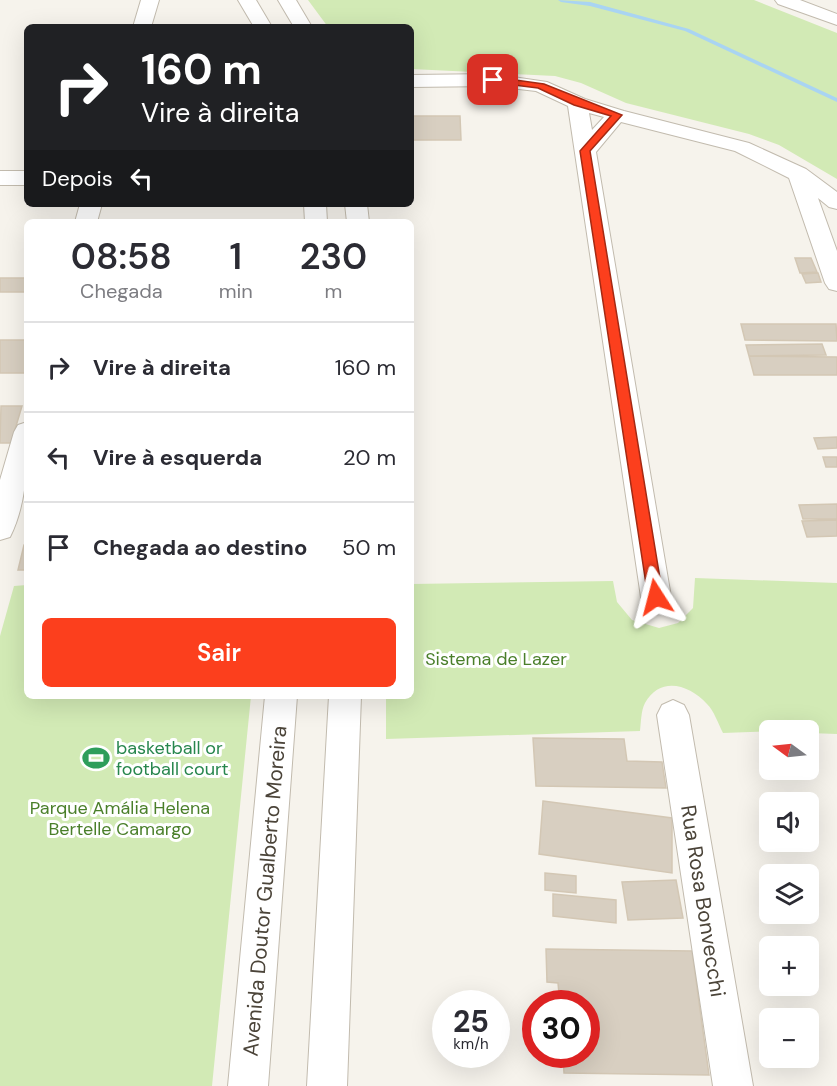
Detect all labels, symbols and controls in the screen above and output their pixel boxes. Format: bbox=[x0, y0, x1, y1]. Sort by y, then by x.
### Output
text: 160 m bbox=[141, 42, 262, 97]
icon: right bbox=[42, 48, 120, 126]
pin bbox=[467, 54, 518, 105]
icon: arrive bbox=[476, 63, 509, 96]
text: Vire à direita bbox=[141, 95, 299, 130]
icon: left bbox=[125, 162, 158, 195]
text: Depois bbox=[42, 164, 113, 193]
text: 08:58 bbox=[71, 233, 172, 280]
text: 1 bbox=[229, 233, 242, 280]
text: 230 bbox=[300, 233, 367, 280]
text: Chegada bbox=[80, 278, 163, 304]
text: min bbox=[219, 278, 253, 304]
text: m bbox=[324, 278, 342, 304]
icon: right bbox=[42, 351, 75, 384]
text: Vire à direita bbox=[93, 353, 231, 382]
text: 160 m bbox=[335, 353, 396, 382]
icon: left bbox=[42, 441, 75, 474]
text: Vire à esquerda bbox=[93, 443, 262, 472]
text: 20 m bbox=[343, 443, 396, 472]
icon: arrive bbox=[42, 531, 75, 564]
text: Chegada ao destino bbox=[93, 533, 307, 562]
text: 50 m bbox=[342, 533, 396, 562]
position arrow bbox=[624, 565, 688, 629]
button: Sair bbox=[42, 618, 396, 687]
park label: Sistema de Lazer bbox=[425, 647, 567, 671]
north arrow bbox=[759, 720, 819, 780]
map controls bbox=[759, 720, 819, 1068]
street label: Avenida Doutor Gualberto Moreira bbox=[237, 724, 293, 1058]
place label: basketball or football court bbox=[116, 736, 229, 781]
sports icon: basketball or football court bbox=[81, 743, 111, 773]
button: sound bbox=[759, 792, 819, 852]
park label: Parque Amália Helena Bertelle Camargo bbox=[30, 796, 210, 841]
street label: Rua Rosa Bonvecchi bbox=[674, 803, 732, 999]
button: layers bbox=[759, 864, 819, 924]
button: + bbox=[759, 936, 819, 996]
speed limit sign: 30 bbox=[522, 990, 600, 1068]
text: 25 bbox=[453, 1002, 489, 1041]
button: − bbox=[759, 1008, 819, 1068]
text: km/h bbox=[453, 1034, 489, 1054]

